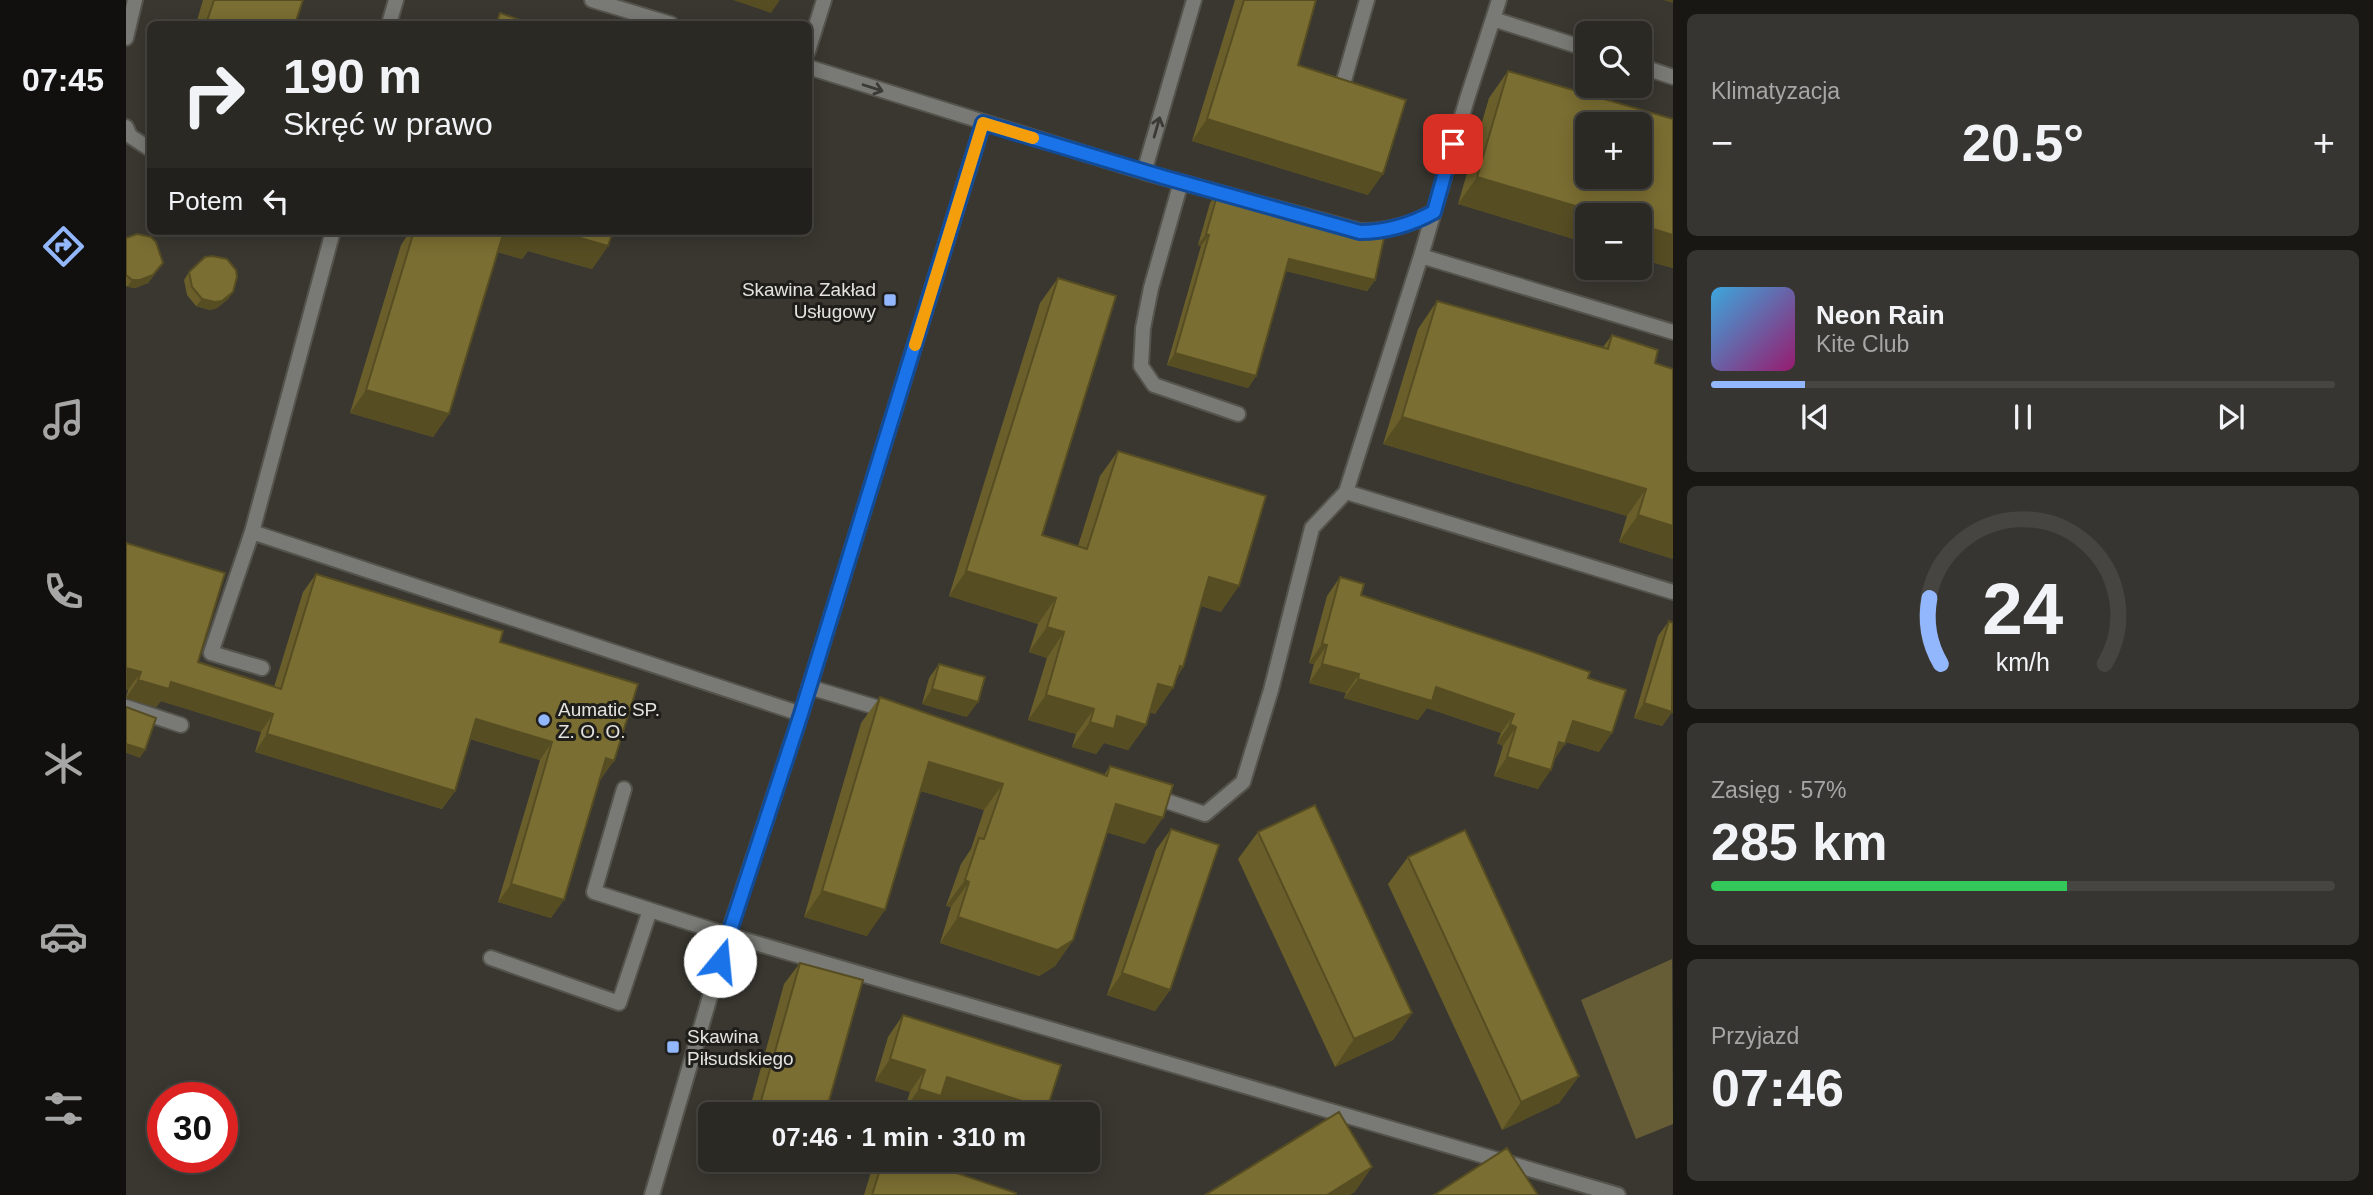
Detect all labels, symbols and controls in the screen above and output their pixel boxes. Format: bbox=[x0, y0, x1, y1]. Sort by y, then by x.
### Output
map controls bbox=[1575, 21, 1652, 280]
button: search bbox=[1575, 21, 1652, 98]
icon: right bbox=[168, 49, 259, 140]
text: 190 m bbox=[283, 49, 422, 103]
text: 07:45 bbox=[22, 62, 104, 98]
text: Klimatyzacja bbox=[1711, 78, 1840, 104]
one-way arrow bbox=[862, 83, 884, 95]
text: Skręć w prawo bbox=[283, 106, 493, 142]
button: + bbox=[1575, 112, 1652, 189]
pin bbox=[1423, 114, 1483, 174]
text: 20.5° bbox=[1962, 114, 2084, 172]
one-way arrow bbox=[1152, 116, 1165, 138]
text: − bbox=[1711, 122, 1733, 164]
text: + bbox=[2313, 122, 2335, 164]
icon: arrive bbox=[1434, 125, 1472, 163]
icon: left bbox=[257, 182, 295, 220]
text: Potem bbox=[168, 186, 243, 216]
button: − bbox=[1575, 203, 1652, 280]
icon: directions bbox=[39, 222, 88, 271]
place label: Skawina Zakład Usługowy bbox=[742, 279, 876, 322]
marker: Skawina Zakład Usługowy bbox=[882, 292, 898, 308]
text: Neon Rain bbox=[1816, 300, 1945, 330]
text: Kite Club bbox=[1816, 331, 1909, 357]
icon: music bbox=[39, 395, 88, 444]
icon: previous bbox=[1796, 398, 1834, 436]
icon: pause bbox=[2004, 398, 2042, 436]
icon: next bbox=[2212, 398, 2250, 436]
icon: phone bbox=[39, 567, 88, 616]
text: 24 bbox=[1983, 568, 2064, 649]
text: km/h bbox=[1996, 647, 2050, 675]
place label: Aumatic SP. Z. O. O. bbox=[558, 699, 660, 742]
marker: Aumatic SP. Z. O. O. bbox=[536, 712, 552, 728]
icon: climate bbox=[39, 739, 88, 788]
text: Zasięg · 57% bbox=[1711, 777, 1847, 803]
text: 285 km bbox=[1711, 813, 1887, 871]
icon: car bbox=[39, 912, 88, 961]
position arrow bbox=[683, 924, 757, 998]
text: Przyjazd bbox=[1711, 1023, 1799, 1049]
place label: Skawina Piłsudskiego bbox=[687, 1026, 794, 1069]
marker: Skawina Piłsudskiego bbox=[665, 1039, 681, 1055]
text: 07:46 bbox=[1711, 1059, 1844, 1117]
speed limit sign: 30 bbox=[147, 1082, 238, 1173]
icon: filters bbox=[39, 1084, 88, 1133]
text: 07:46 · 1 min · 310 m bbox=[772, 1122, 1026, 1152]

